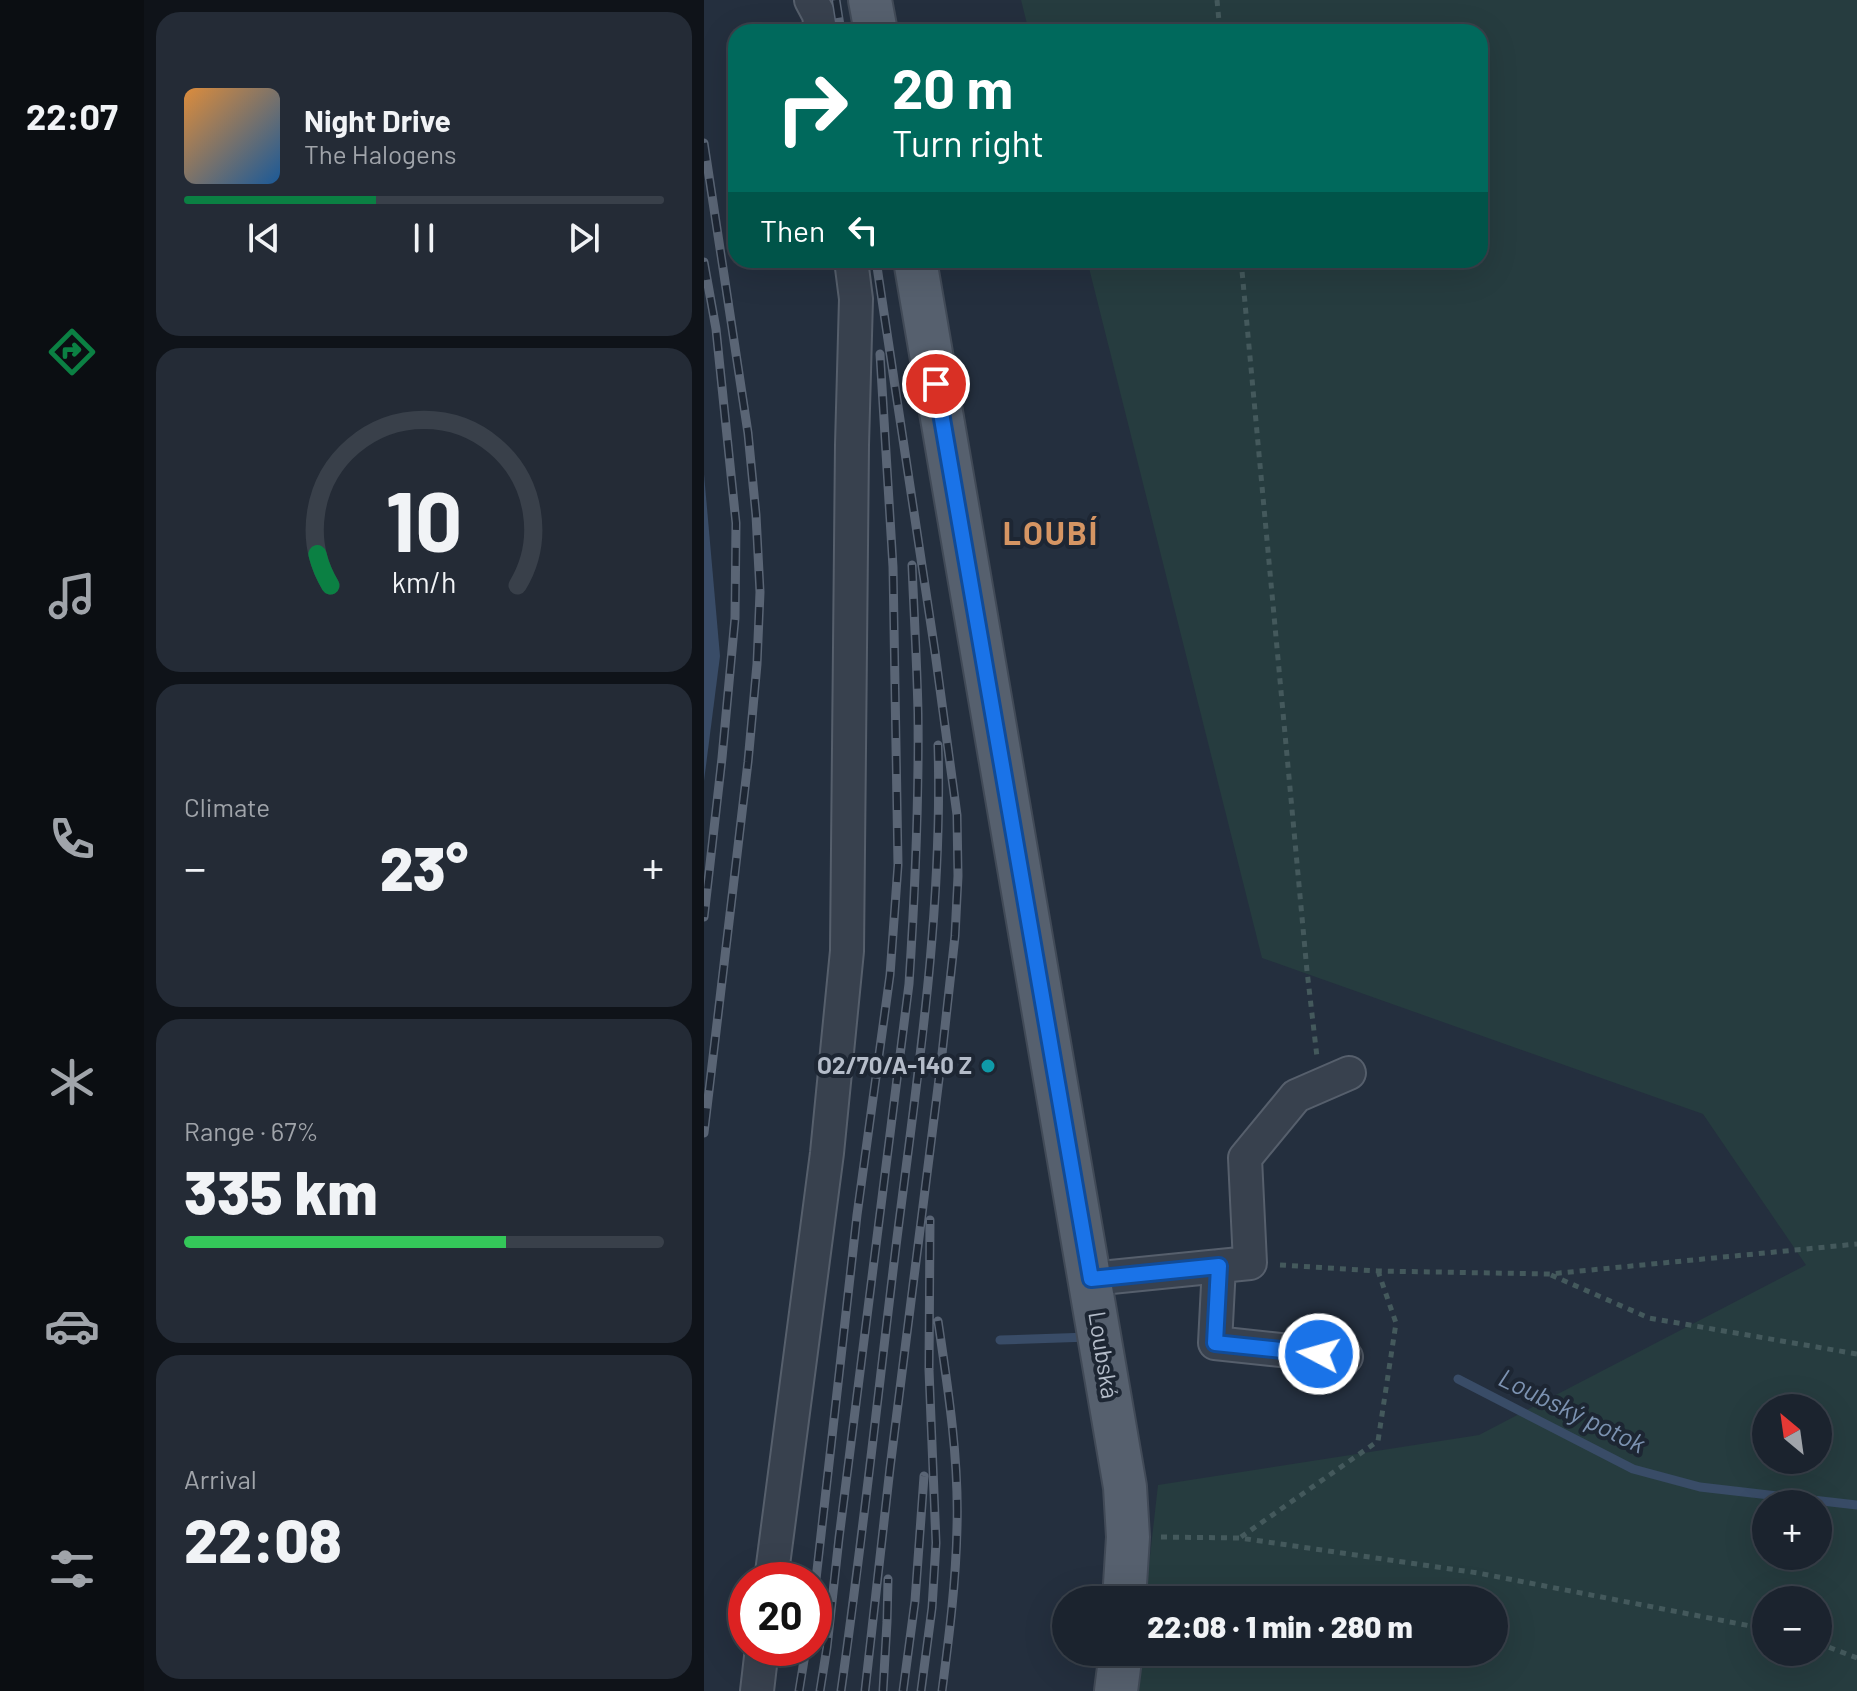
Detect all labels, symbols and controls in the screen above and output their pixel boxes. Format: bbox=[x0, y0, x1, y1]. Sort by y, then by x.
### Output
text: 20 m bbox=[892, 53, 1013, 120]
icon: right bbox=[760, 56, 864, 160]
text: 22:07 bbox=[26, 94, 118, 137]
text: Night Drive bbox=[304, 102, 451, 138]
text: Turn right bbox=[892, 121, 1044, 164]
text: The Halogens bbox=[304, 138, 456, 169]
icon: left bbox=[841, 208, 885, 252]
text: Then bbox=[760, 212, 825, 248]
icon: previous bbox=[242, 216, 286, 260]
icon: pause bbox=[402, 216, 446, 260]
icon: next bbox=[562, 216, 606, 260]
icon: directions bbox=[44, 324, 100, 380]
pin bbox=[902, 350, 970, 418]
icon: arrive bbox=[914, 362, 958, 406]
text: 10 bbox=[386, 468, 462, 568]
district label: LOUBÍ bbox=[1003, 513, 1099, 551]
text: km/h bbox=[392, 564, 456, 599]
icon: music bbox=[44, 568, 100, 624]
text: Climate bbox=[184, 791, 270, 822]
icon: phone bbox=[44, 811, 100, 867]
text: 23° bbox=[380, 831, 468, 903]
text: − bbox=[184, 840, 206, 893]
text: + bbox=[642, 840, 664, 893]
place label: O2/70/A-140 Z bbox=[817, 1050, 972, 1079]
icon: climate bbox=[44, 1054, 100, 1110]
marker: O2/70/A-140 Z bbox=[979, 1057, 997, 1075]
text: Range · 67% bbox=[184, 1115, 319, 1146]
text: 335 km bbox=[184, 1155, 378, 1227]
icon: car bbox=[44, 1298, 100, 1354]
street label: Loubská bbox=[1083, 1309, 1126, 1401]
position arrow bbox=[1277, 1312, 1361, 1396]
water label: Loubský potok bbox=[1494, 1361, 1651, 1459]
north arrow bbox=[1752, 1394, 1832, 1474]
map controls bbox=[1752, 1394, 1832, 1666]
text: Arrival bbox=[184, 1463, 257, 1494]
button: + bbox=[1752, 1490, 1832, 1570]
text: 22:08 bbox=[184, 1503, 342, 1575]
icon: filters bbox=[44, 1541, 100, 1597]
speed limit sign: 20 bbox=[728, 1562, 832, 1666]
button: − bbox=[1752, 1586, 1832, 1666]
text: 22:08 · 1 min · 280 m bbox=[1147, 1608, 1413, 1644]

